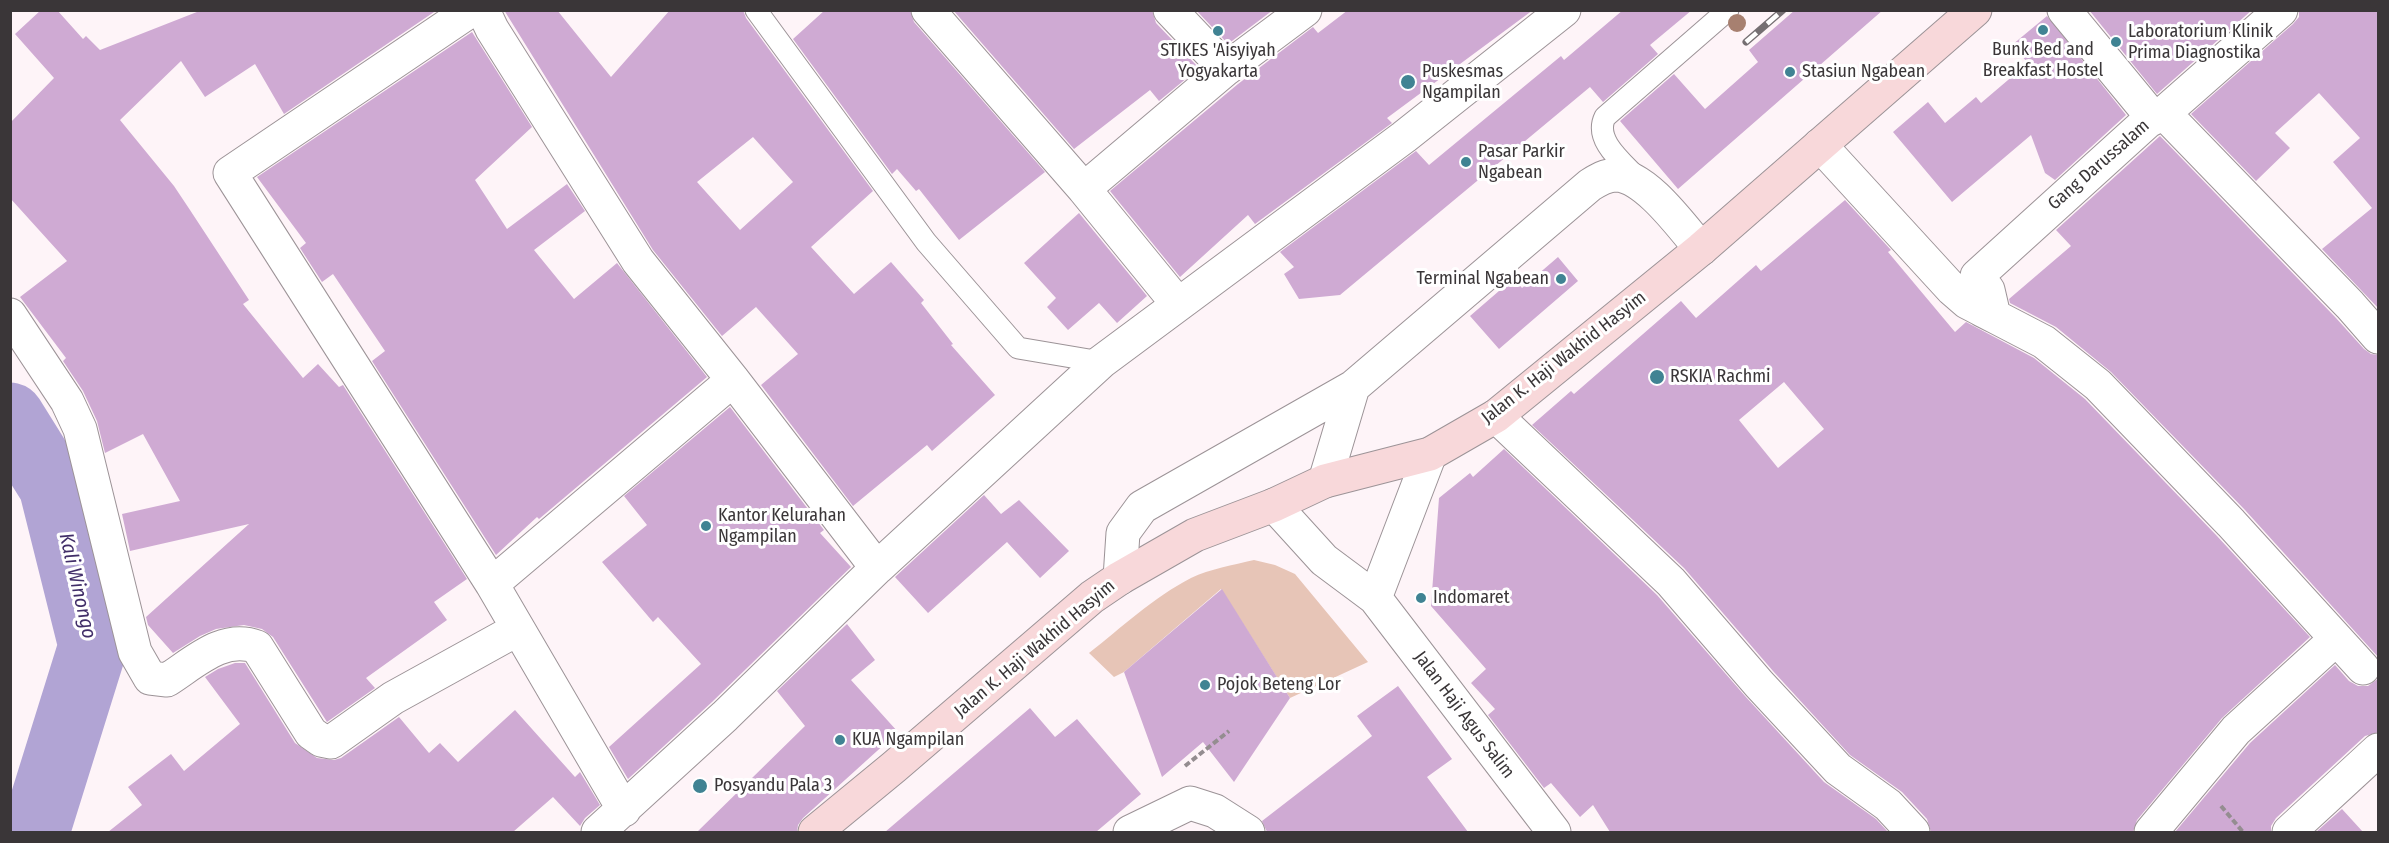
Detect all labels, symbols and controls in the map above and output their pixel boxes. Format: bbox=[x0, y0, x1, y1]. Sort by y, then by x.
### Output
place label: Laboratorium Klinik Prima Diagnostika bbox=[2128, 21, 2273, 63]
marker: Bunk Bed and Breakfast Hostel bbox=[2036, 23, 2050, 37]
marker: STIKES 'Aisyiyah Yogyakarta bbox=[1211, 24, 1225, 38]
marker: Laboratorium Klinik Prima Diagnostika bbox=[2109, 35, 2123, 49]
place label: Bunk Bed and Breakfast Hostel bbox=[1983, 39, 2103, 82]
place label: STIKES 'Aisyiyah Yogyakarta bbox=[1160, 40, 1276, 82]
place label: Puskesmas Ngampilan bbox=[1422, 61, 1503, 104]
place label: Stasiun Ngabean bbox=[1802, 61, 1925, 83]
marker: Stasiun Ngabean bbox=[1783, 65, 1797, 79]
marker: Puskesmas Ngampilan bbox=[1399, 73, 1417, 91]
street label: Gang Darussalam bbox=[2044, 115, 2154, 215]
place label: Pasar Parkir Ngabean bbox=[1478, 141, 1565, 184]
marker: Pasar Parkir Ngabean bbox=[1459, 155, 1473, 169]
place label: Terminal Ngabean bbox=[1417, 268, 1549, 290]
marker: Terminal Ngabean bbox=[1554, 272, 1568, 286]
street label: Jalan K. Haji Wakhid Hasyim bbox=[1478, 287, 1650, 429]
place label: RSKIA Rachmi bbox=[1670, 366, 1771, 388]
marker: RSKIA Rachmi bbox=[1648, 368, 1666, 386]
place label: Kantor Kelurahan Ngampilan bbox=[718, 505, 846, 548]
marker: Kantor Kelurahan Ngampilan bbox=[699, 519, 713, 533]
water label: Kali Winongo bbox=[53, 531, 101, 641]
street label: Jalan K. Haji Wakhid Hasyim bbox=[950, 576, 1120, 722]
place label: Indomaret bbox=[1433, 587, 1510, 609]
marker: Indomaret bbox=[1414, 591, 1428, 605]
street label: Jalan Haji Agus Salim bbox=[1409, 647, 1519, 783]
place label: Pojok Beteng Lor bbox=[1217, 674, 1341, 696]
marker: Pojok Beteng Lor bbox=[1198, 678, 1212, 692]
place label: KUA Ngampilan bbox=[852, 729, 964, 751]
marker: KUA Ngampilan bbox=[833, 733, 847, 747]
place label: Posyandu Pala 3 bbox=[714, 775, 832, 797]
marker: Posyandu Pala 3 bbox=[691, 777, 709, 795]

